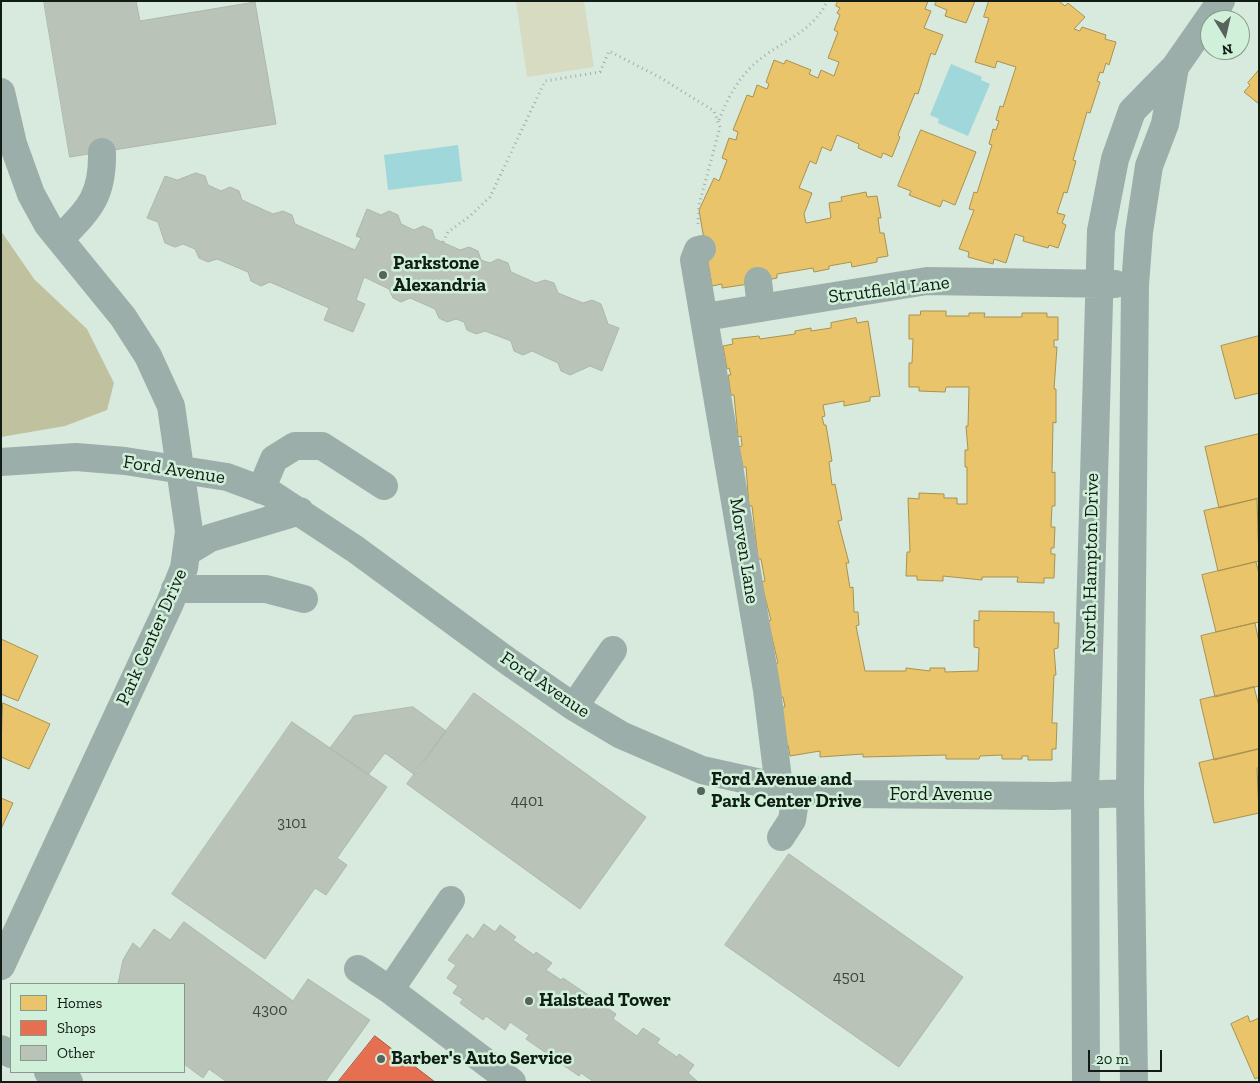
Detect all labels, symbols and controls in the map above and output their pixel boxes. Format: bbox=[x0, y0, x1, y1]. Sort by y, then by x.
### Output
north arrow bbox=[1200, 10, 1250, 60]
text: N bbox=[1221, 40, 1234, 59]
place label: Parkstone Alexandria bbox=[393, 253, 486, 297]
marker: Parkstone Alexandria bbox=[377, 269, 389, 281]
street label: Strutfield Lane bbox=[827, 271, 951, 309]
street label: Ford Avenue bbox=[121, 451, 227, 489]
street label: North Hampton Drive bbox=[1078, 473, 1104, 653]
street label: Morven Lane bbox=[724, 496, 764, 606]
street label: Park Center Drive bbox=[112, 565, 192, 709]
street label: Ford Avenue bbox=[496, 647, 594, 723]
place label: Ford Avenue and Park Center Drive bbox=[711, 769, 861, 813]
street label: Ford Avenue bbox=[890, 784, 992, 806]
marker: Ford Avenue and Park Center Drive bbox=[695, 785, 707, 797]
house number: 4401 bbox=[511, 791, 543, 811]
house number: 3101 bbox=[277, 813, 307, 833]
house number: 4501 bbox=[833, 967, 865, 987]
legend bbox=[10, 983, 185, 1073]
place label: Halstead Tower bbox=[539, 990, 671, 1012]
text: Homes bbox=[57, 994, 102, 1012]
marker: Halstead Tower bbox=[523, 995, 535, 1007]
house number: 4300 bbox=[253, 1000, 287, 1020]
text: Shops bbox=[57, 1019, 96, 1037]
scale bar bbox=[1090, 1040, 1164, 1072]
text: Other bbox=[57, 1044, 95, 1062]
place label: Barber's Auto Service bbox=[391, 1048, 572, 1070]
text: 20 m bbox=[1096, 1050, 1129, 1068]
marker: Barber's Auto Service bbox=[375, 1053, 387, 1065]

